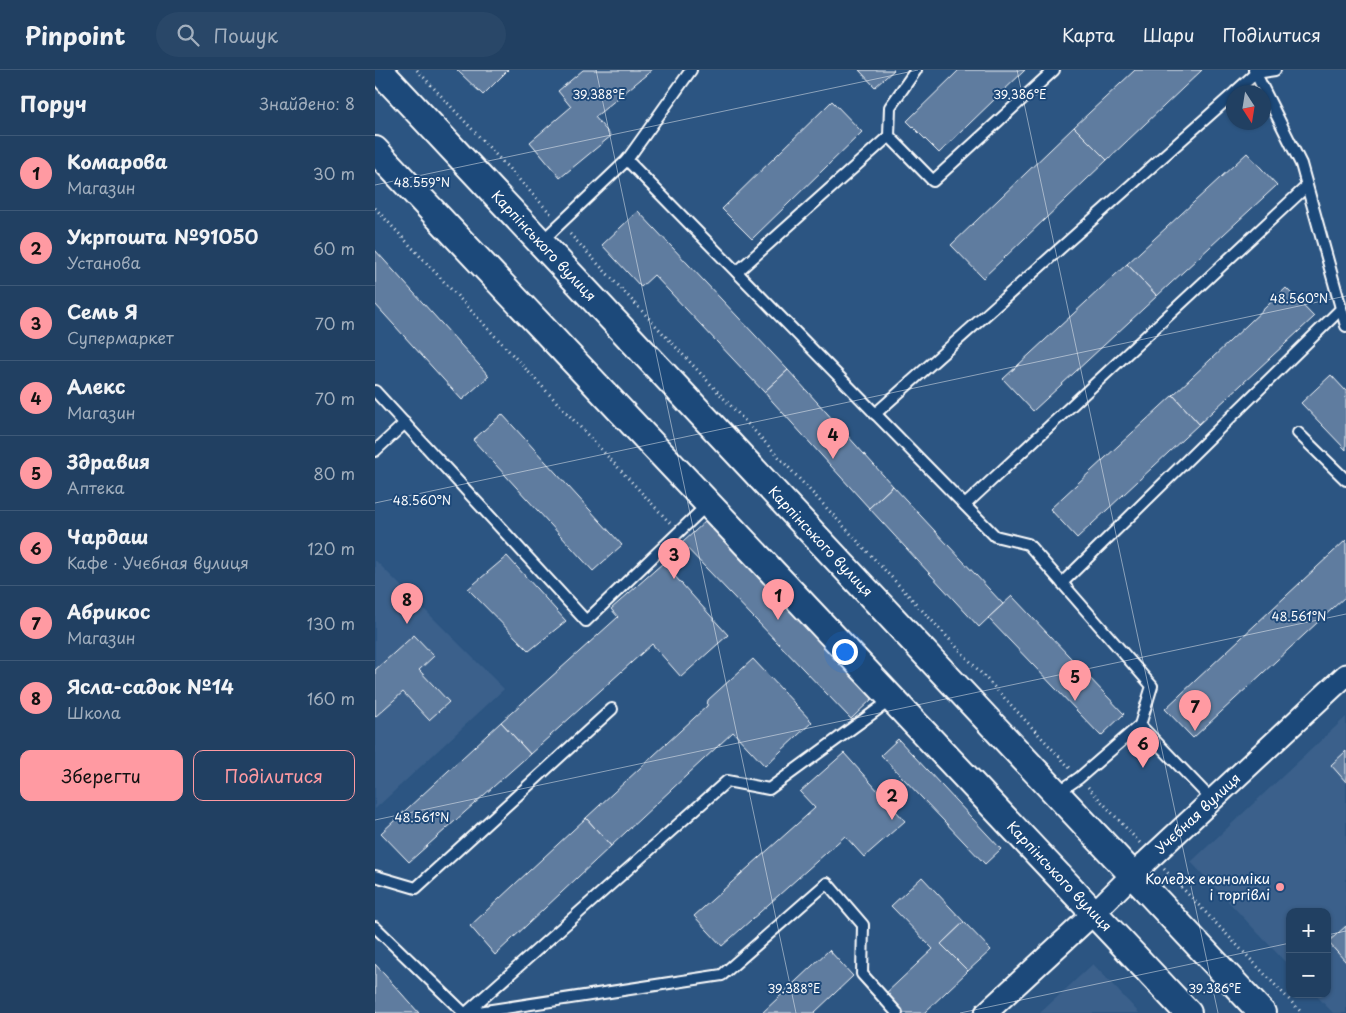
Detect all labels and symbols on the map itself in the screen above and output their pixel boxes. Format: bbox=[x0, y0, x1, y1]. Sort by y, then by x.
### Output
text: 39.388°E bbox=[573, 85, 625, 103]
text: 39.386°E bbox=[993, 85, 1047, 103]
north arrow bbox=[1226, 85, 1271, 130]
text: 48.559°N bbox=[394, 173, 450, 191]
street label: Карпінського вулиця bbox=[487, 186, 601, 306]
text: 48.560°N bbox=[1270, 289, 1328, 307]
pin: 4 bbox=[817, 418, 849, 459]
street label: Карпінського вулиця bbox=[764, 481, 878, 601]
text: 48.560°N bbox=[393, 491, 451, 509]
pin: 3 bbox=[658, 538, 690, 579]
pin: 1 bbox=[762, 579, 794, 620]
pin: 8 bbox=[391, 583, 423, 624]
text: 48.561°N bbox=[1272, 607, 1326, 625]
your location bbox=[832, 639, 858, 665]
pin: 5 bbox=[1059, 660, 1091, 701]
pin: 7 bbox=[1179, 690, 1211, 731]
pin: 6 bbox=[1127, 727, 1159, 768]
street label: Учєбная вулиця bbox=[1150, 768, 1245, 858]
pin: 2 bbox=[876, 779, 908, 820]
text: 48.561°N bbox=[395, 808, 449, 826]
street label: Карпінського вулиця bbox=[1002, 816, 1117, 936]
place label: Коледж економіки і торгівлі bbox=[1145, 868, 1270, 905]
marker: Коледж економіки і торгівлі bbox=[1274, 881, 1286, 893]
text: 39.388°E bbox=[768, 979, 820, 997]
text: 39.386°E bbox=[1188, 979, 1242, 997]

